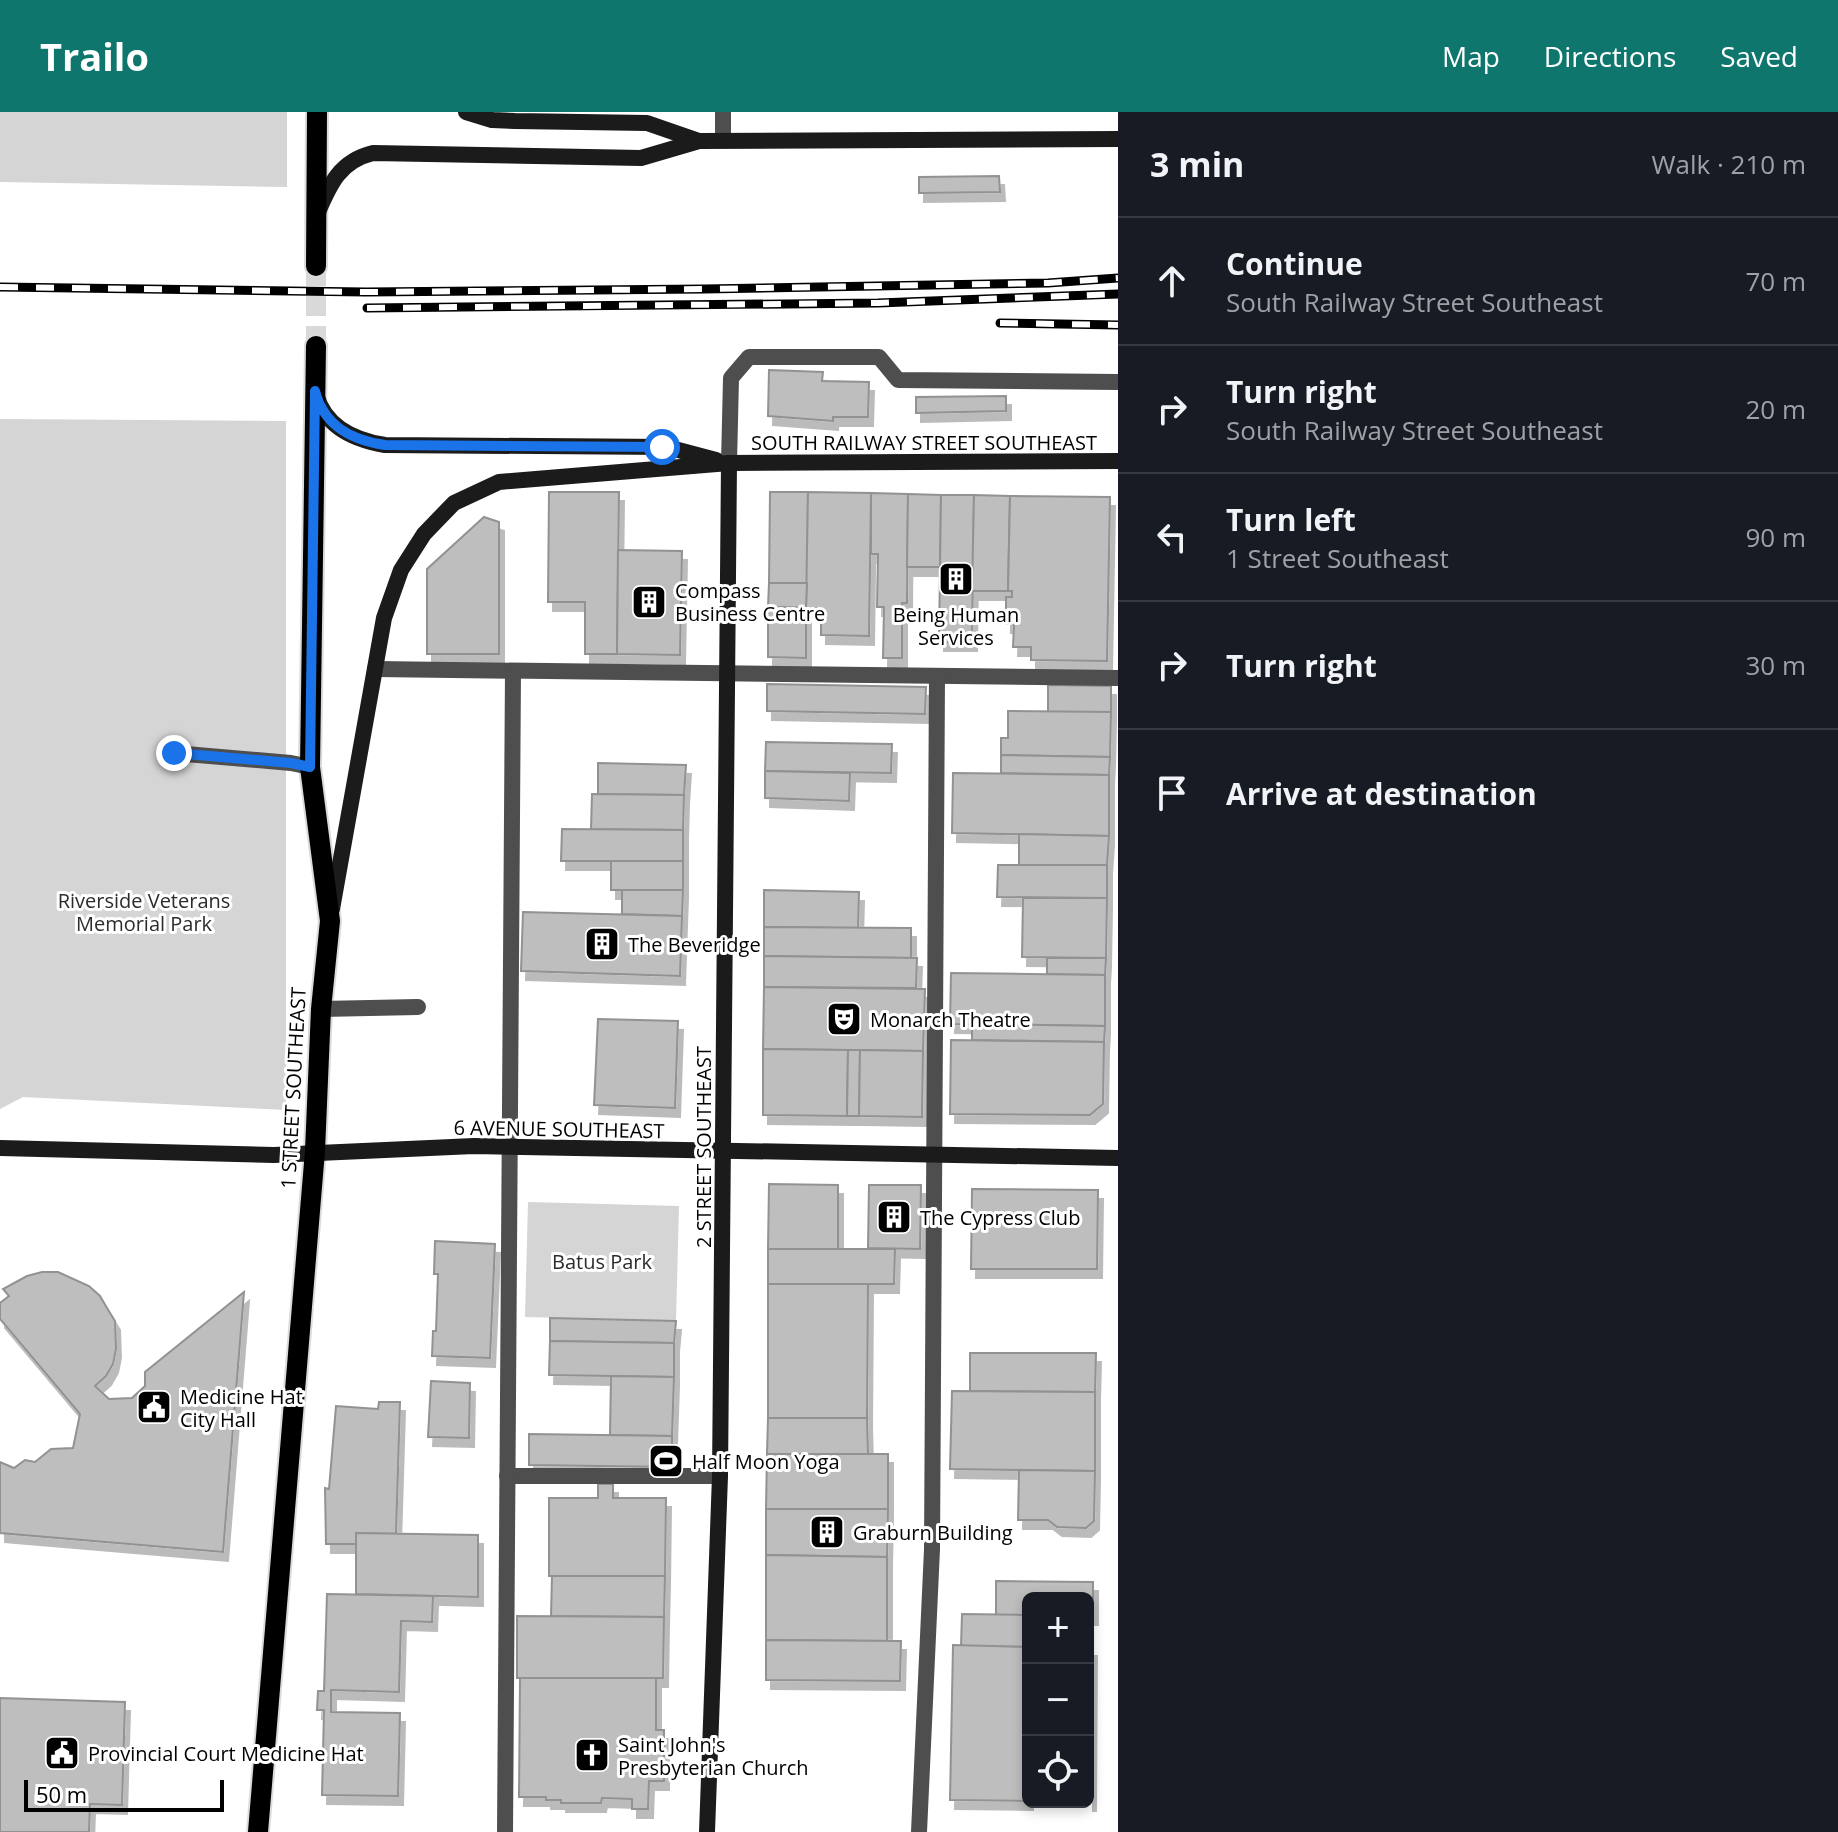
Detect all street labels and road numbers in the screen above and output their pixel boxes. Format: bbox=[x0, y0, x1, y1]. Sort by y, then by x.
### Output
street label: SOUTH RAILWAY STREET SOUTHEAST bbox=[751, 429, 1097, 456]
street label: 1 STREET SOUTHEAST bbox=[274, 986, 312, 1190]
street label: 2 STREET SOUTHEAST bbox=[690, 1046, 717, 1248]
street label: 6 AVENUE SOUTHEAST bbox=[453, 1114, 665, 1144]

